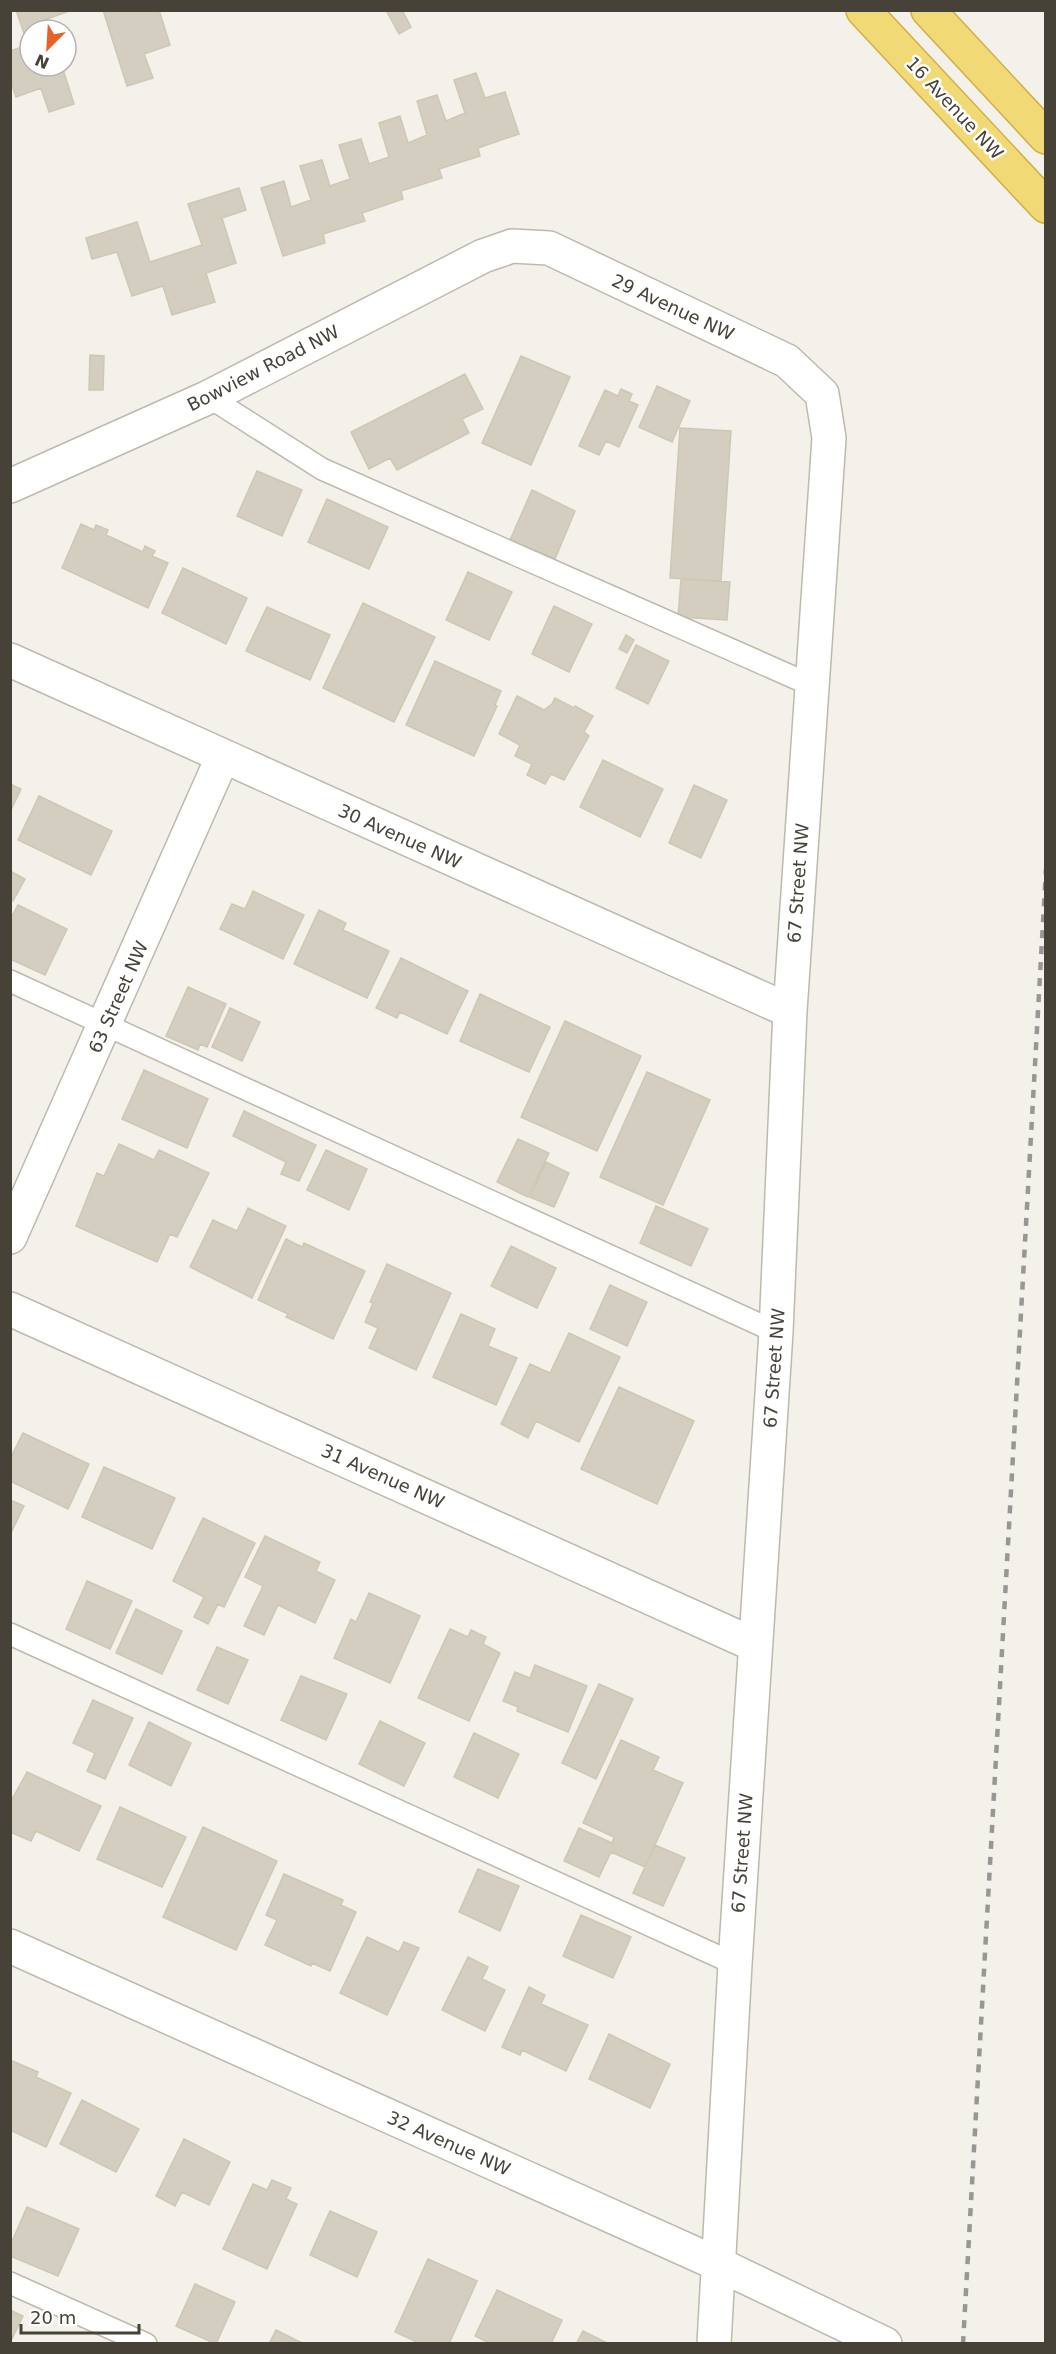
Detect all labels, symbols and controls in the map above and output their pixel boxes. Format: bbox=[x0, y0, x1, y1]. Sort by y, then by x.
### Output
north arrow bbox=[18, 18, 78, 78]
text: N bbox=[32, 50, 52, 73]
street label: 16 Avenue NW bbox=[902, 52, 1008, 164]
street label: 29 Avenue NW bbox=[609, 269, 738, 345]
street label: Bowview Road NW bbox=[184, 321, 343, 415]
street label: 30 Avenue NW bbox=[335, 799, 465, 873]
street label: 67 Street NW bbox=[783, 822, 813, 944]
street label: 63 Street NW bbox=[84, 938, 152, 1056]
street label: 67 Street NW bbox=[759, 1307, 789, 1429]
street label: 31 Avenue NW bbox=[318, 1439, 448, 1513]
street label: 67 Street NW bbox=[727, 1792, 757, 1914]
street label: 32 Avenue NW bbox=[384, 2106, 514, 2180]
scale bar bbox=[21, 2297, 140, 2335]
text: 20 m bbox=[30, 2307, 76, 2328]

